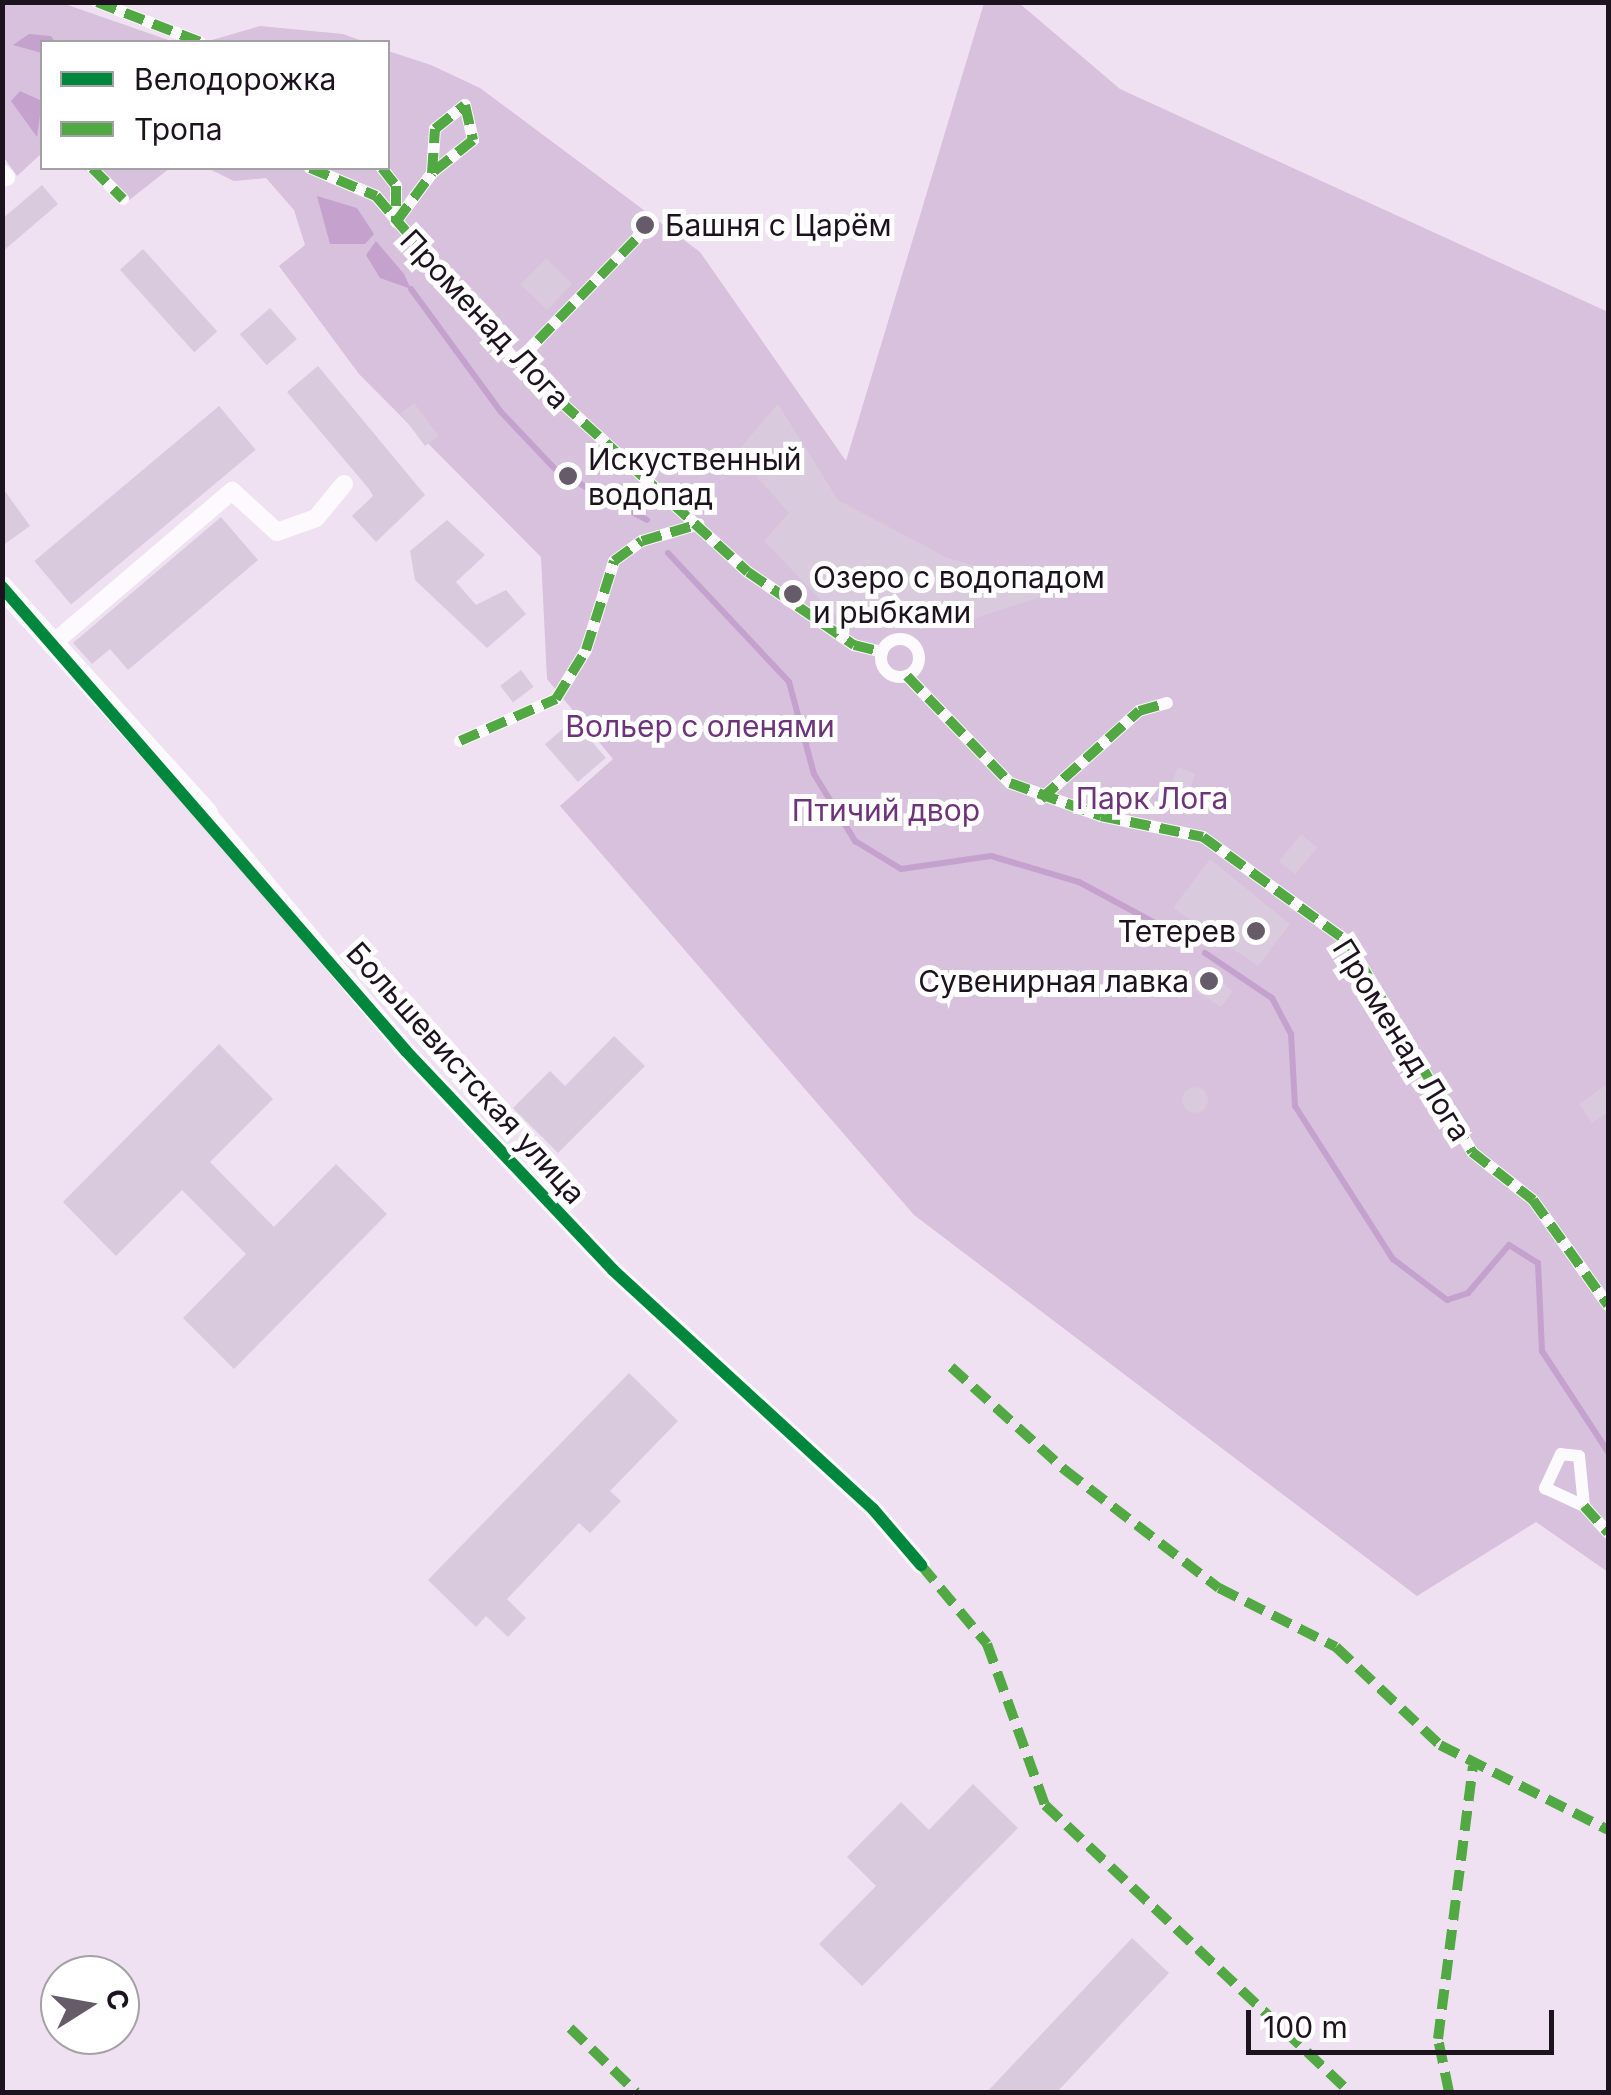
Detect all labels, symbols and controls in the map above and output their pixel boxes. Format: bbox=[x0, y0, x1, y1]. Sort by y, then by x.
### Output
legend bbox=[40, 40, 390, 170]
text: Велодорожка bbox=[134, 61, 336, 97]
text: Тропа bbox=[134, 111, 223, 147]
place label: Башня с Царём bbox=[665, 207, 892, 243]
marker: Башня с Царём bbox=[634, 214, 656, 236]
street label: Променад Лога bbox=[393, 222, 577, 416]
place label: Искуственный водопад bbox=[588, 441, 802, 512]
marker: Искуственный водопад bbox=[557, 465, 579, 487]
place label: Озеро с водопадом и рыбками bbox=[813, 559, 1105, 630]
marker: Озеро с водопадом и рыбками bbox=[782, 583, 804, 605]
park label: Вольер с оленями bbox=[565, 708, 835, 744]
park label: Парк Лога bbox=[1076, 780, 1228, 816]
park label: Птичий двор bbox=[792, 792, 980, 828]
place label: Тетерев bbox=[1118, 913, 1236, 949]
marker: Тетерев bbox=[1245, 920, 1267, 942]
street label: Променад Лога bbox=[1325, 932, 1479, 1148]
street label: Большевистская улица bbox=[339, 935, 593, 1211]
place label: Сувенирная лавка bbox=[918, 963, 1189, 999]
marker: Сувенирная лавка bbox=[1198, 970, 1220, 992]
north arrow bbox=[40, 1955, 140, 2055]
text: С bbox=[99, 1986, 136, 2013]
scale bar bbox=[1251, 1990, 1558, 2052]
text: 100 m bbox=[1263, 2009, 1348, 2045]

